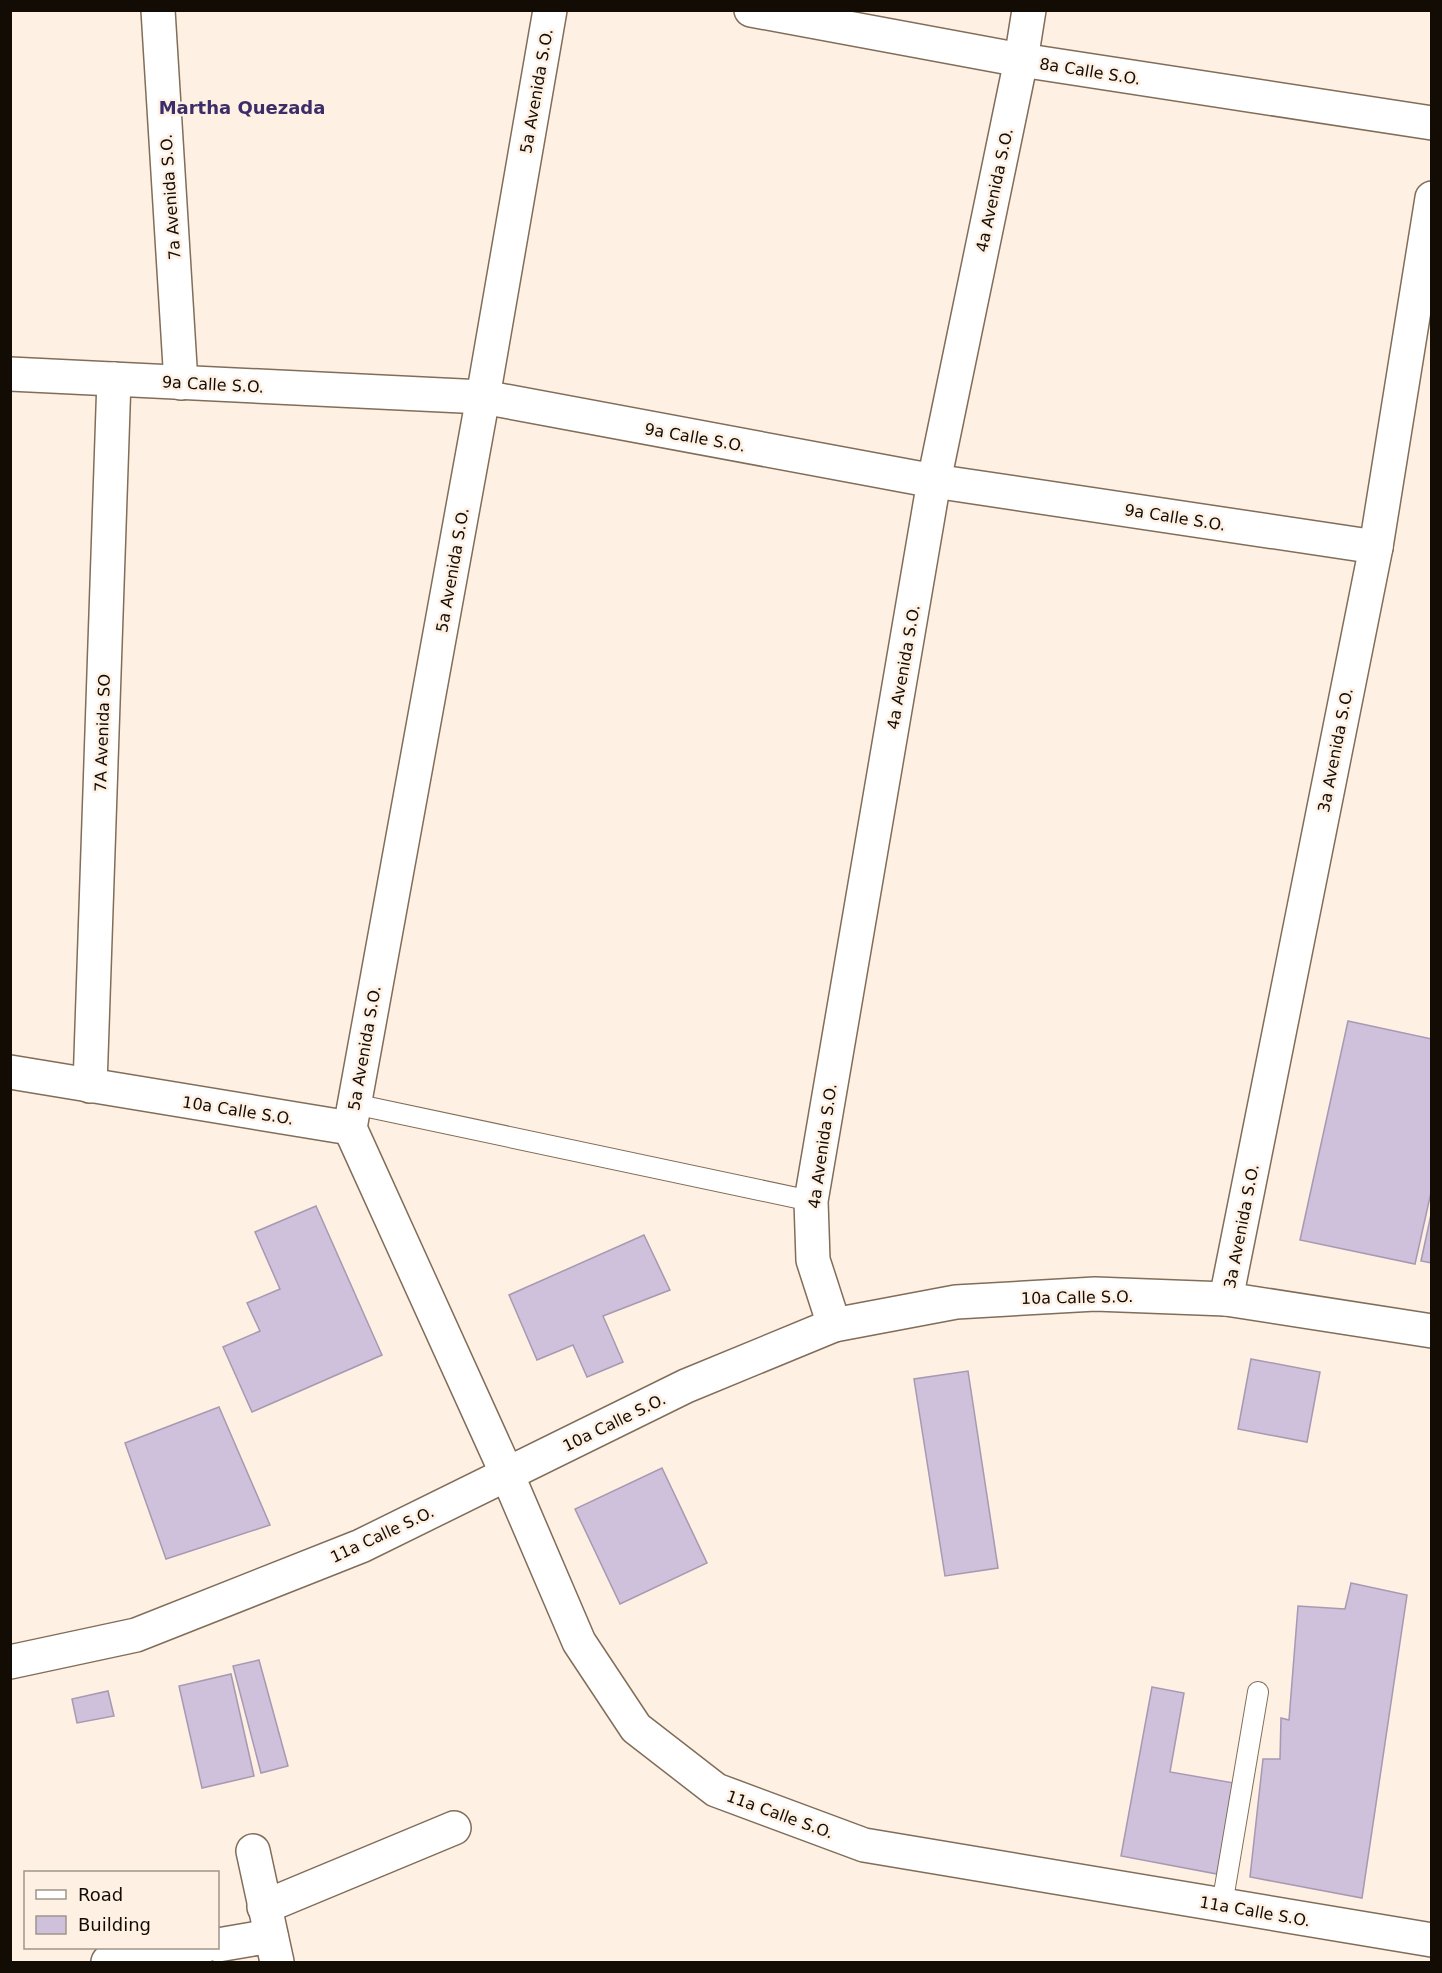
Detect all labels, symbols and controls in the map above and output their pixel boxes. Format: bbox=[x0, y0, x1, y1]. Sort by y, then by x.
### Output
street label: 5a Avenida S.O. bbox=[516, 27, 557, 155]
street label: 8a Calle S.O. bbox=[1038, 54, 1142, 89]
district label: Martha Quezada bbox=[159, 97, 325, 118]
street label: 4a Avenida S.O. bbox=[972, 126, 1017, 254]
street label: 7a Avenida S.O. bbox=[157, 133, 184, 261]
street label: 9a Calle S.O. bbox=[161, 372, 264, 397]
street label: 9a Calle S.O. bbox=[643, 419, 747, 456]
street label: 9a Calle S.O. bbox=[1123, 500, 1227, 535]
street label: 5a Avenida S.O. bbox=[432, 506, 473, 634]
street label: 4a Avenida S.O. bbox=[883, 603, 924, 731]
street label: 7A Avenida SO bbox=[91, 674, 114, 792]
street label: 3a Avenida S.O. bbox=[1314, 686, 1357, 814]
street label: 5a Avenida S.O. bbox=[344, 984, 385, 1112]
street label: 4a Avenida S.O. bbox=[804, 1082, 841, 1210]
street label: 10a Calle S.O. bbox=[181, 1092, 295, 1129]
street label: 3a Avenida S.O. bbox=[1220, 1162, 1263, 1290]
street label: 10a Calle S.O. bbox=[1021, 1287, 1133, 1308]
street label: 10a Calle S.O. bbox=[560, 1389, 669, 1456]
street label: 11a Calle S.O. bbox=[327, 1502, 437, 1567]
street label: 11a Calle S.O. bbox=[724, 1786, 836, 1843]
legend bbox=[24, 1871, 219, 1949]
text: Road bbox=[78, 1884, 123, 1905]
street label: 11a Calle S.O. bbox=[1198, 1892, 1312, 1931]
text: Building bbox=[78, 1914, 151, 1935]

